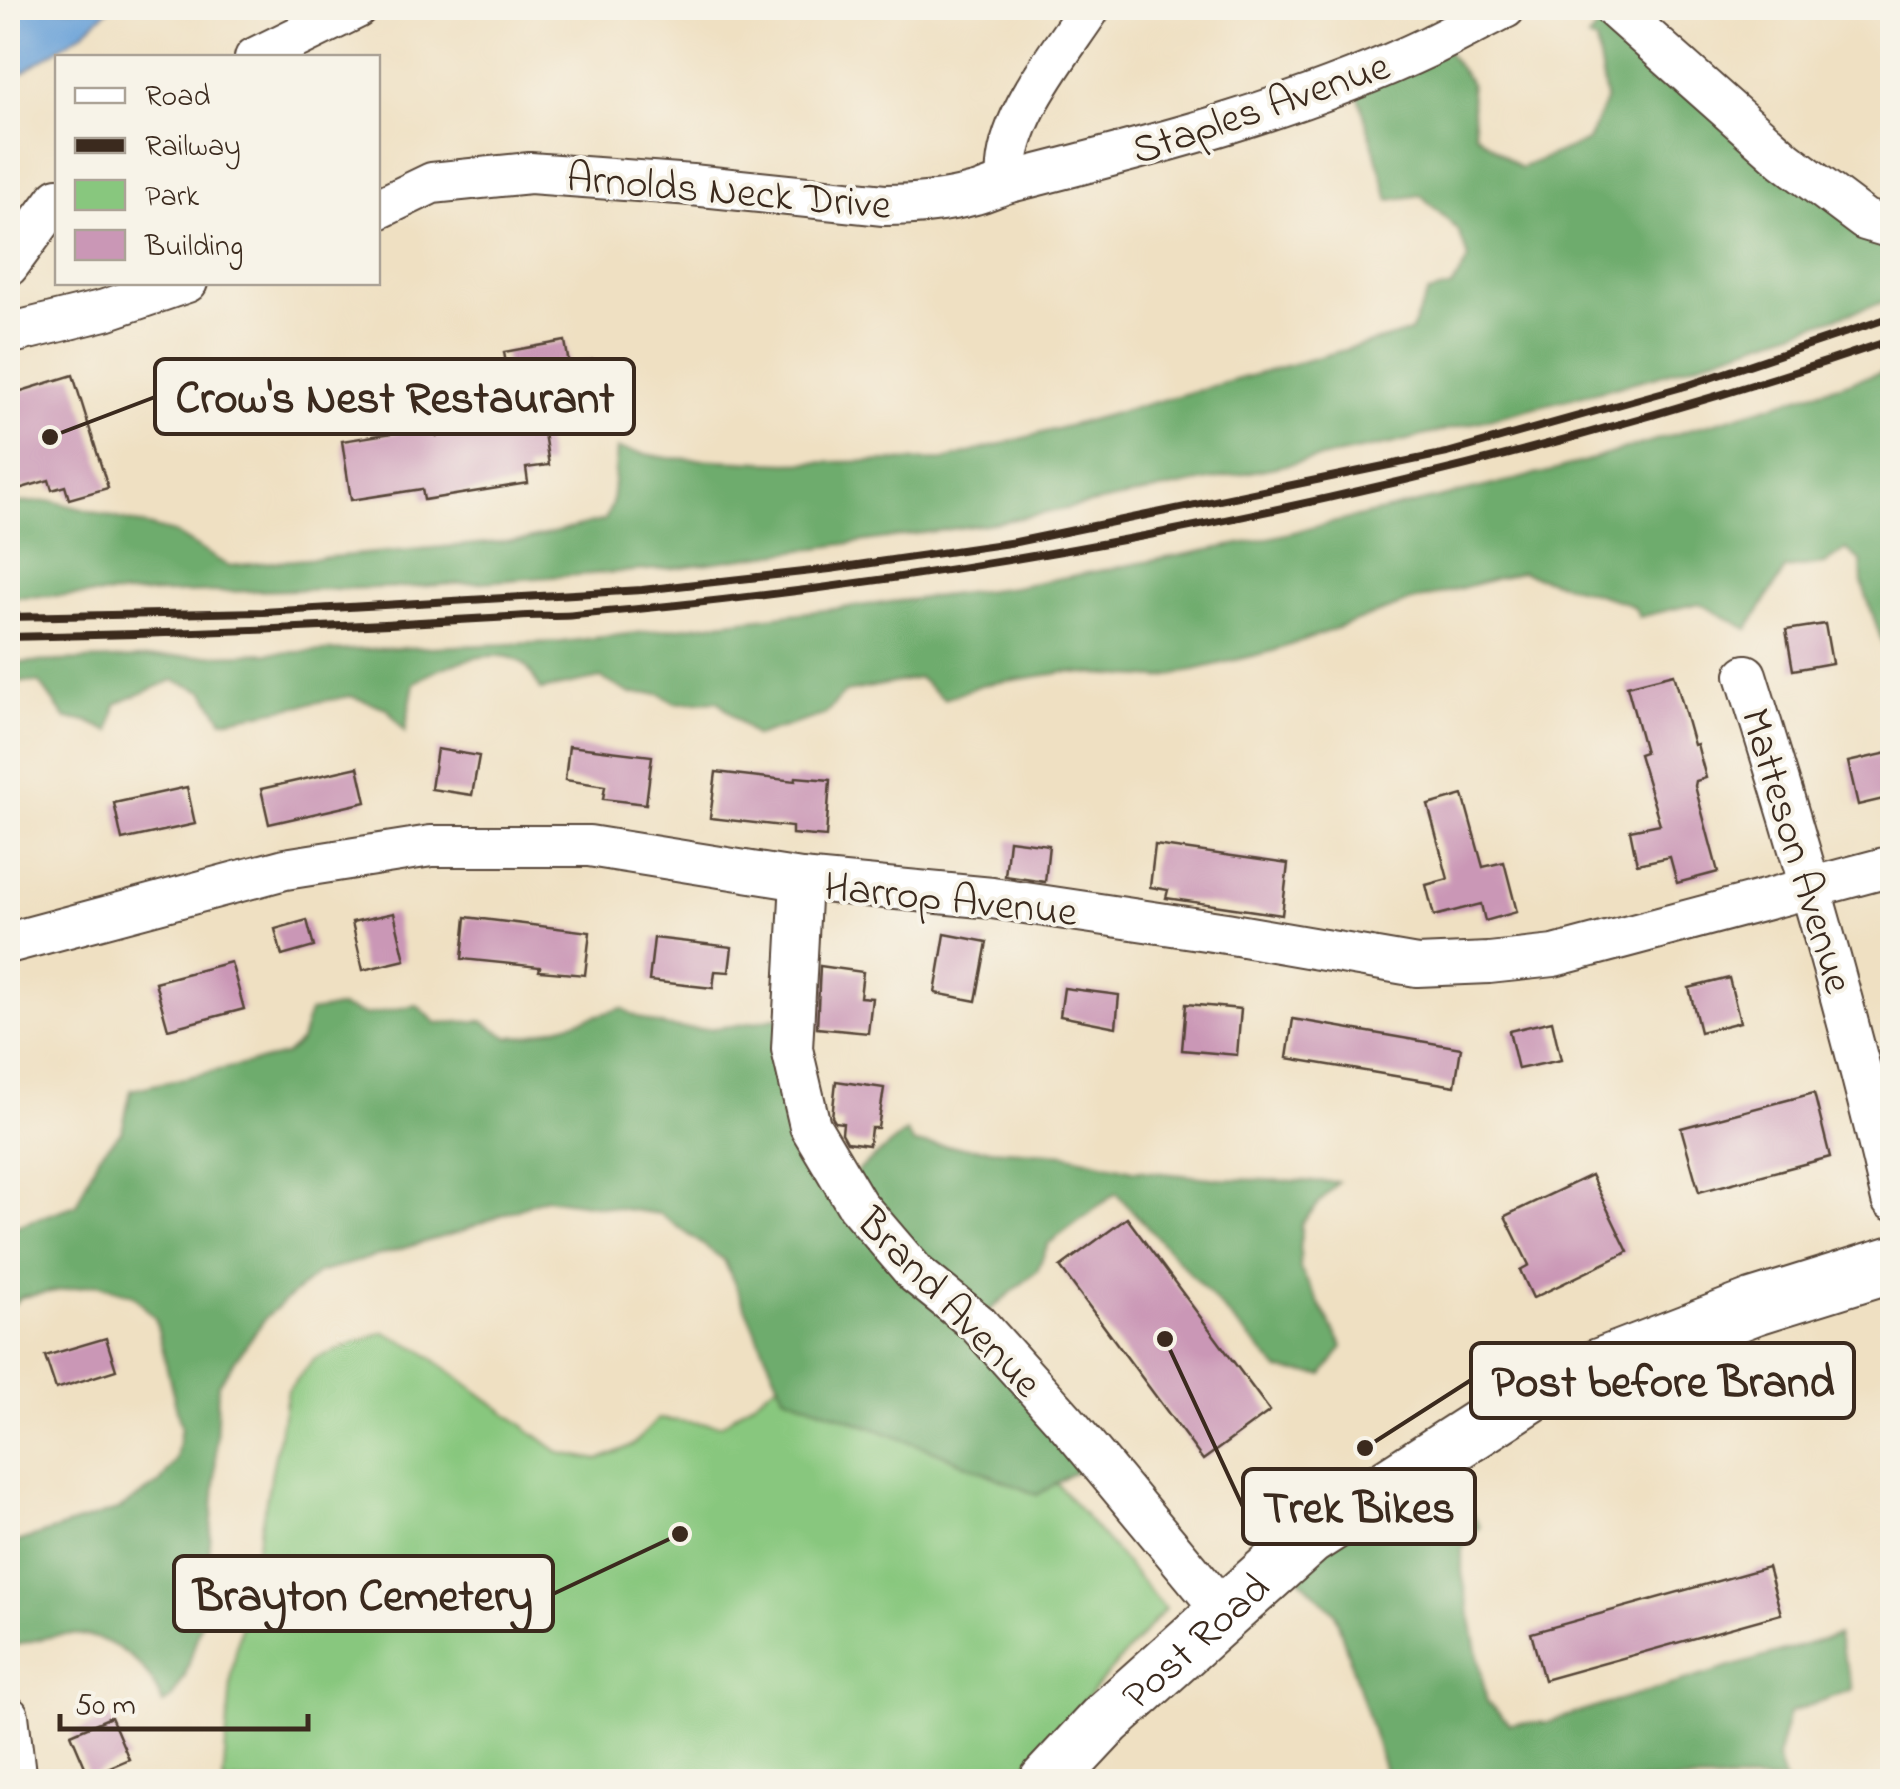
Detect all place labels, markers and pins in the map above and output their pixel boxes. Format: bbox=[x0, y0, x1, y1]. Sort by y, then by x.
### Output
callout: Crow's Nest Restaurant bbox=[155, 359, 634, 434]
callout: Post before Brand bbox=[1471, 1343, 1854, 1418]
callout: Trek Bikes bbox=[1243, 1469, 1475, 1544]
callout: Brayton Cemetery bbox=[174, 1556, 553, 1631]

